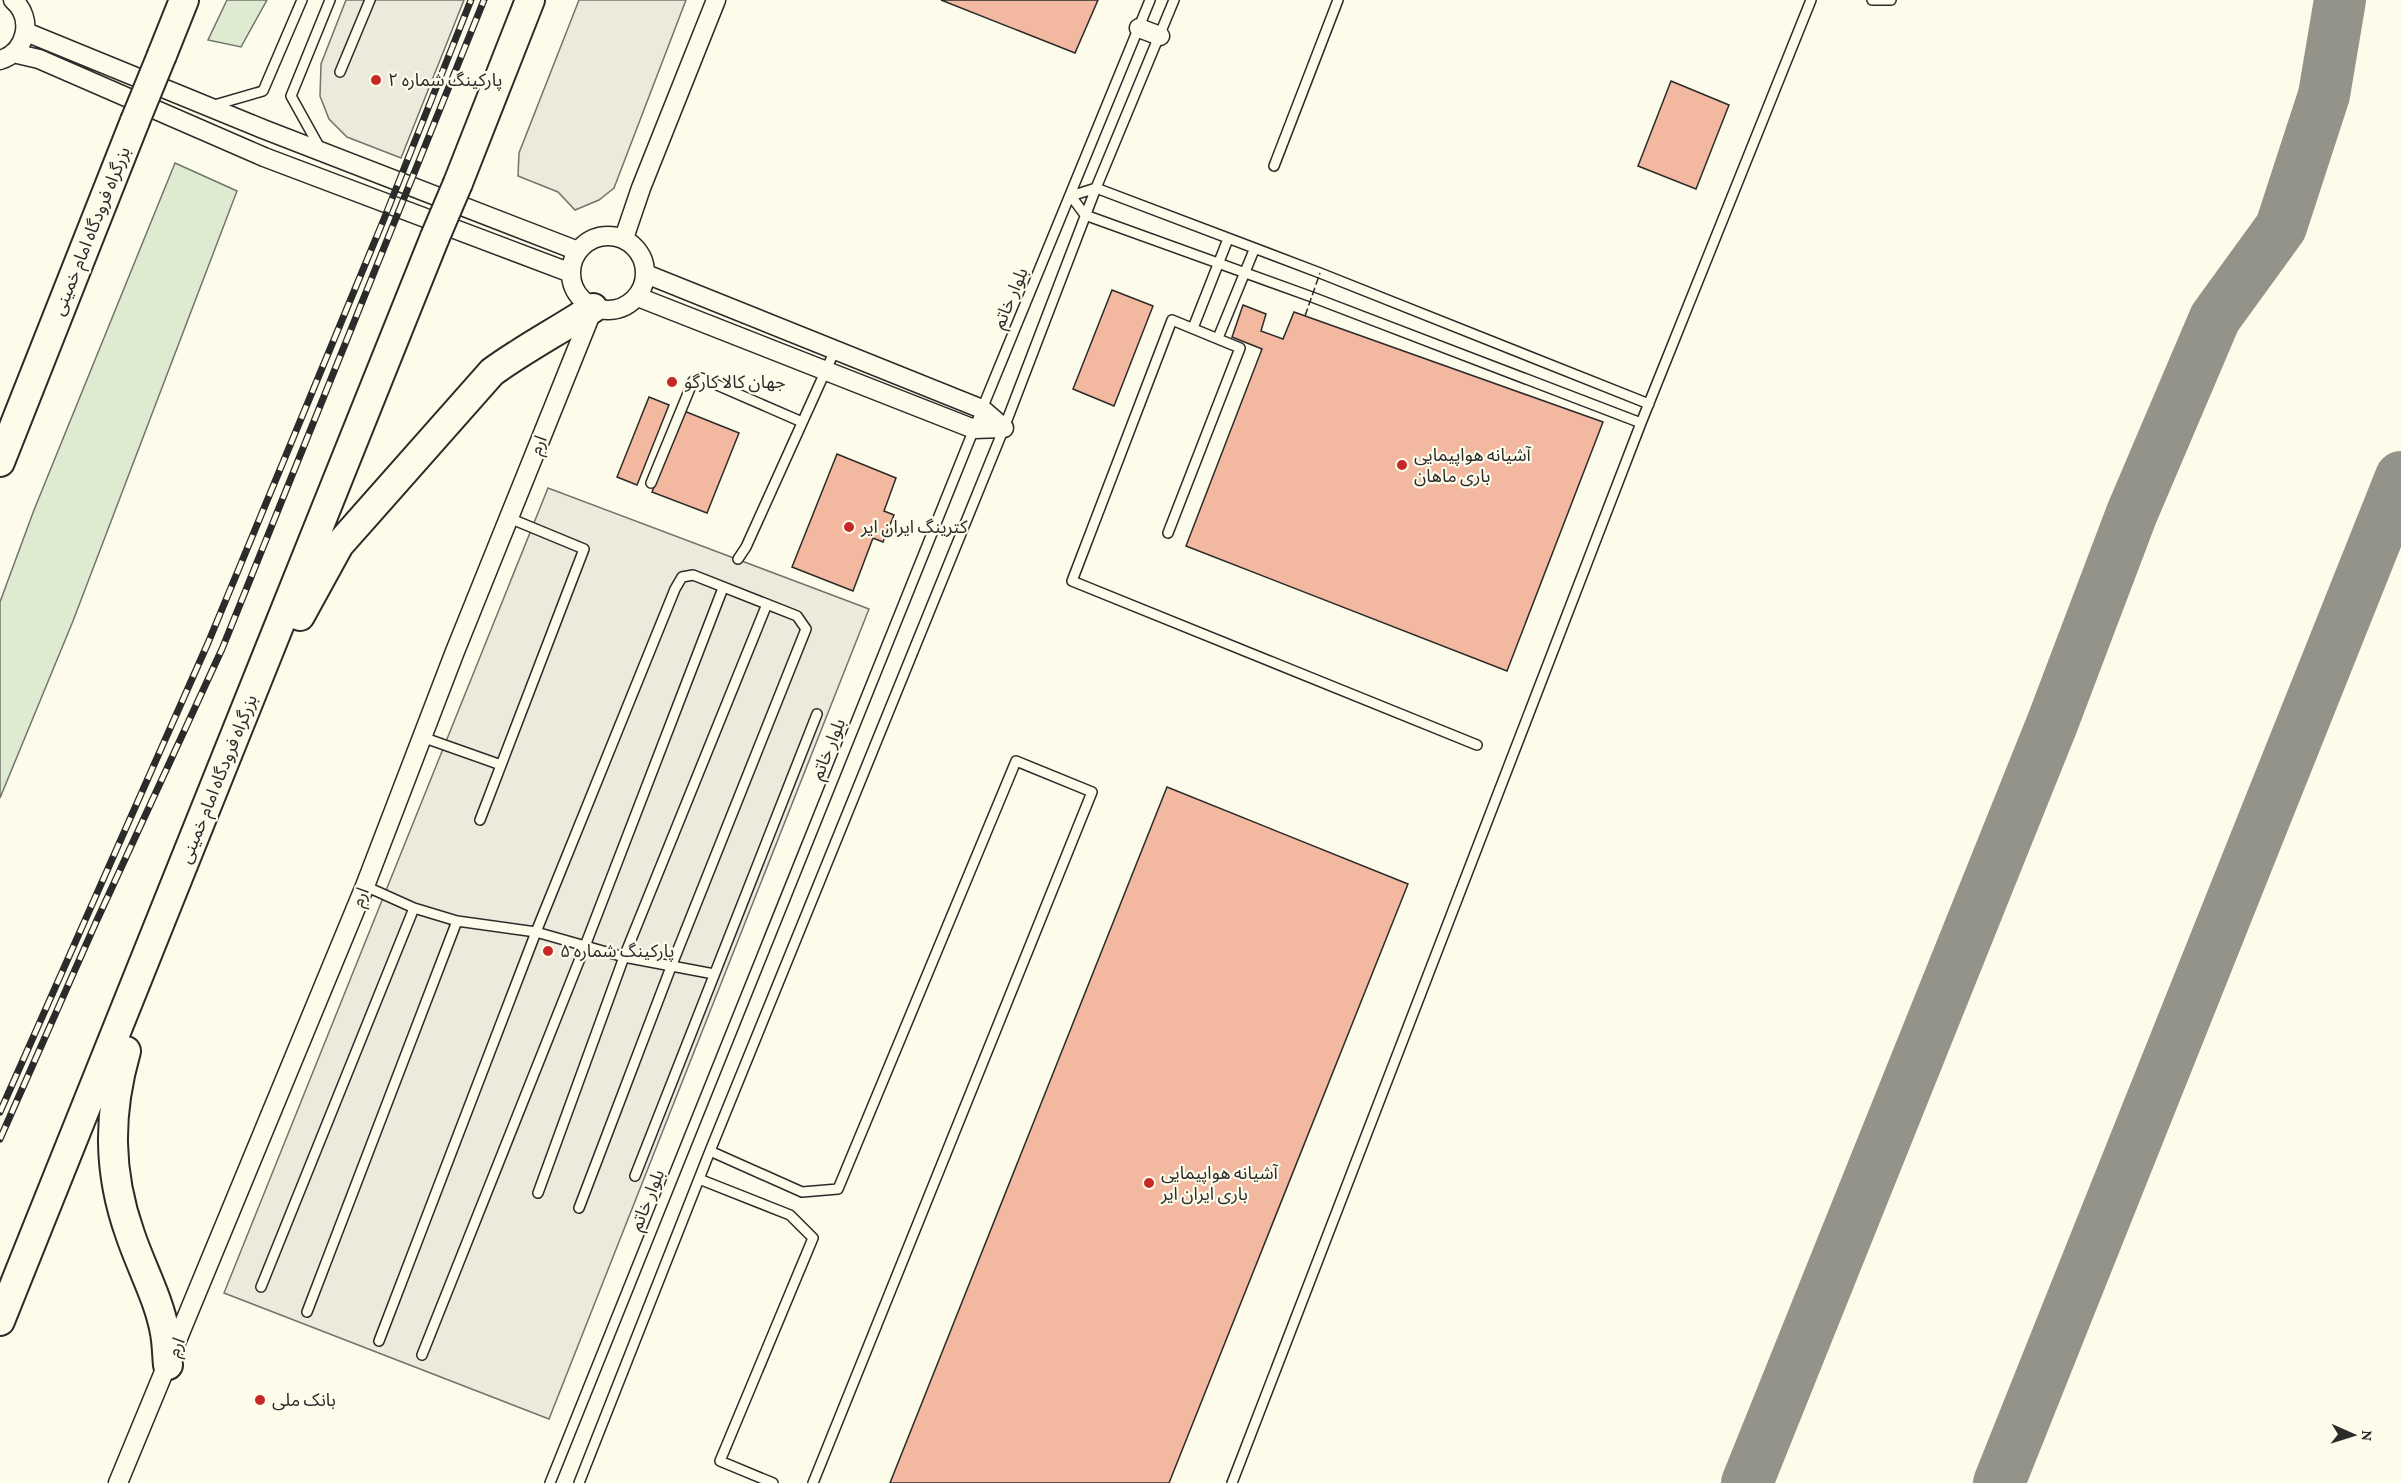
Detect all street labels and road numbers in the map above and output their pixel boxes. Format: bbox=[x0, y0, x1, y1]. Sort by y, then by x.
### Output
street label: بزرگراه فرودگاه امام خمینی bbox=[48, 144, 138, 320]
street label: بلوار خاتم bbox=[988, 264, 1035, 333]
street label: ارم bbox=[525, 432, 555, 459]
street label: بزرگراه فرودگاه امام خمینی bbox=[175, 692, 265, 868]
street label: بلوار خاتم bbox=[807, 715, 852, 784]
street label: ارم bbox=[347, 884, 377, 911]
street label: بلوار خاتم bbox=[626, 1166, 671, 1235]
street label: ارم bbox=[163, 1334, 193, 1361]

